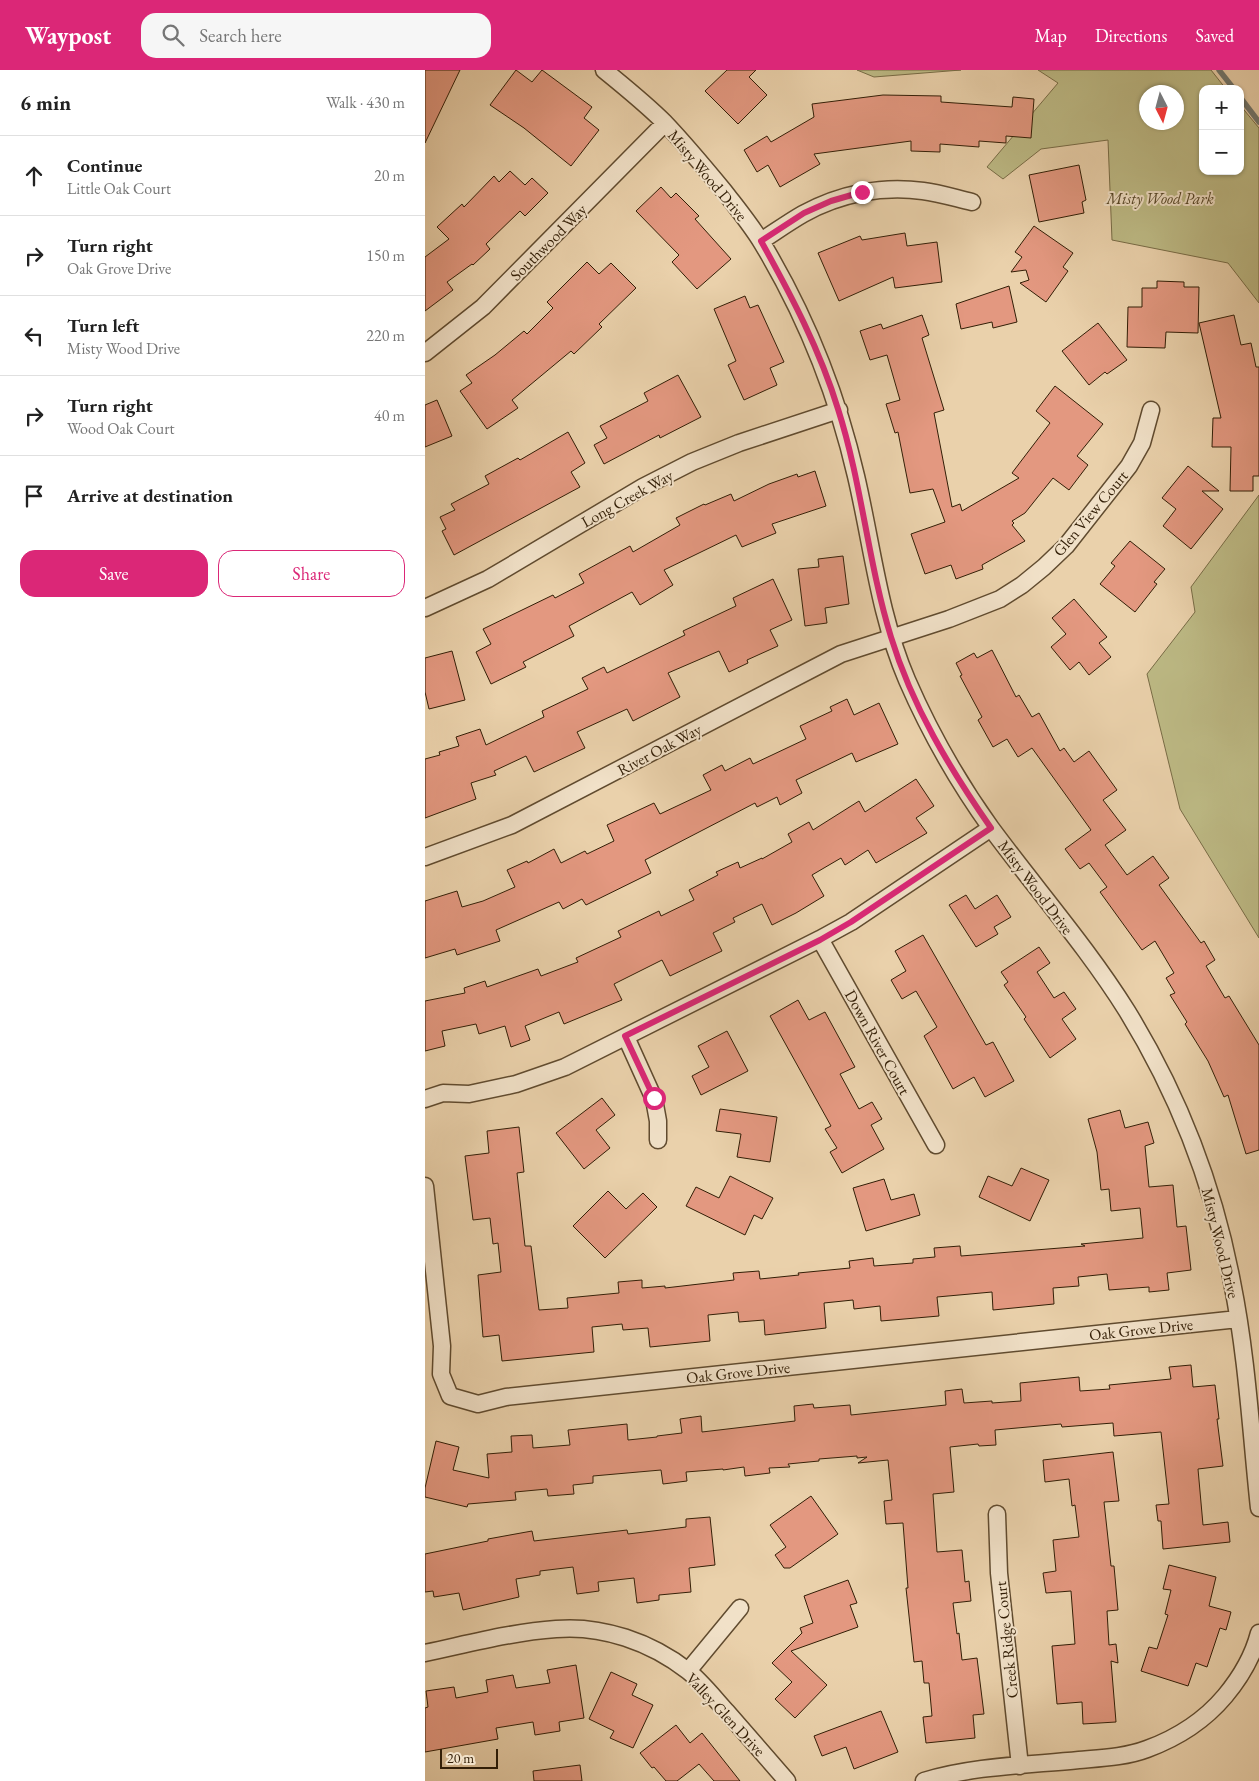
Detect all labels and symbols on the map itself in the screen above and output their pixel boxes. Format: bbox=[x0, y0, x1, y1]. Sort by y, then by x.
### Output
north arrow bbox=[1139, 85, 1184, 130]
street label: Misty Wood Drive bbox=[663, 125, 752, 225]
route end bbox=[851, 181, 874, 204]
park label: Misty Wood Park bbox=[1105, 188, 1214, 209]
street label: Southwood Way bbox=[505, 199, 592, 285]
street label: Long Creek Way bbox=[578, 464, 678, 532]
street label: Glen View Court bbox=[1048, 466, 1133, 561]
street label: River Oak Way bbox=[614, 718, 706, 780]
street label: Misty Wood Drive bbox=[993, 836, 1078, 939]
street label: Down River Court bbox=[840, 986, 915, 1099]
route start bbox=[643, 1087, 666, 1110]
street label: Misty Wood Drive bbox=[1197, 1186, 1244, 1301]
street label: Oak Grove Drive bbox=[1088, 1314, 1194, 1345]
street label: Oak Grove Drive bbox=[685, 1357, 791, 1388]
street label: Creek Ridge Court bbox=[990, 1580, 1023, 1700]
street label: Valley Glen Drive bbox=[681, 1668, 770, 1761]
scale bar bbox=[440, 1746, 497, 1769]

